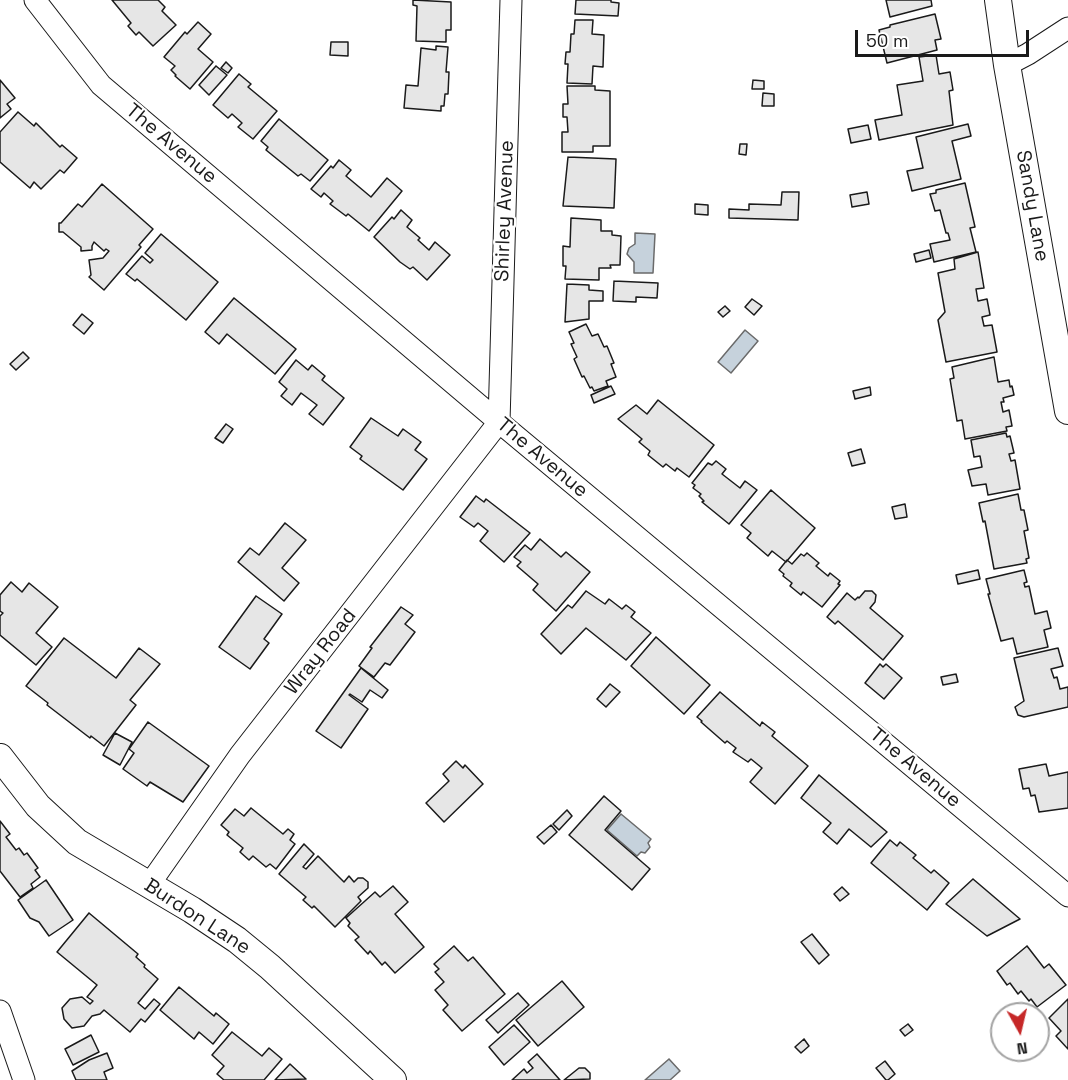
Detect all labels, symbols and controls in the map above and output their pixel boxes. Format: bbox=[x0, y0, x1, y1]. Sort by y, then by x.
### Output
scale bar bbox=[858, 18, 1032, 56]
text: 50 m bbox=[866, 29, 908, 52]
street label: The Avenue bbox=[121, 99, 221, 189]
street label: Shirley Avenue bbox=[491, 140, 519, 282]
street label: Sandy Lane bbox=[1010, 148, 1054, 264]
street label: The Avenue bbox=[492, 413, 592, 503]
street label: Wray Road bbox=[280, 604, 362, 700]
street label: The Avenue bbox=[865, 723, 965, 813]
street label: Burdon Lane bbox=[139, 874, 255, 960]
north arrow bbox=[990, 1002, 1050, 1062]
text: N bbox=[1016, 1037, 1029, 1059]

